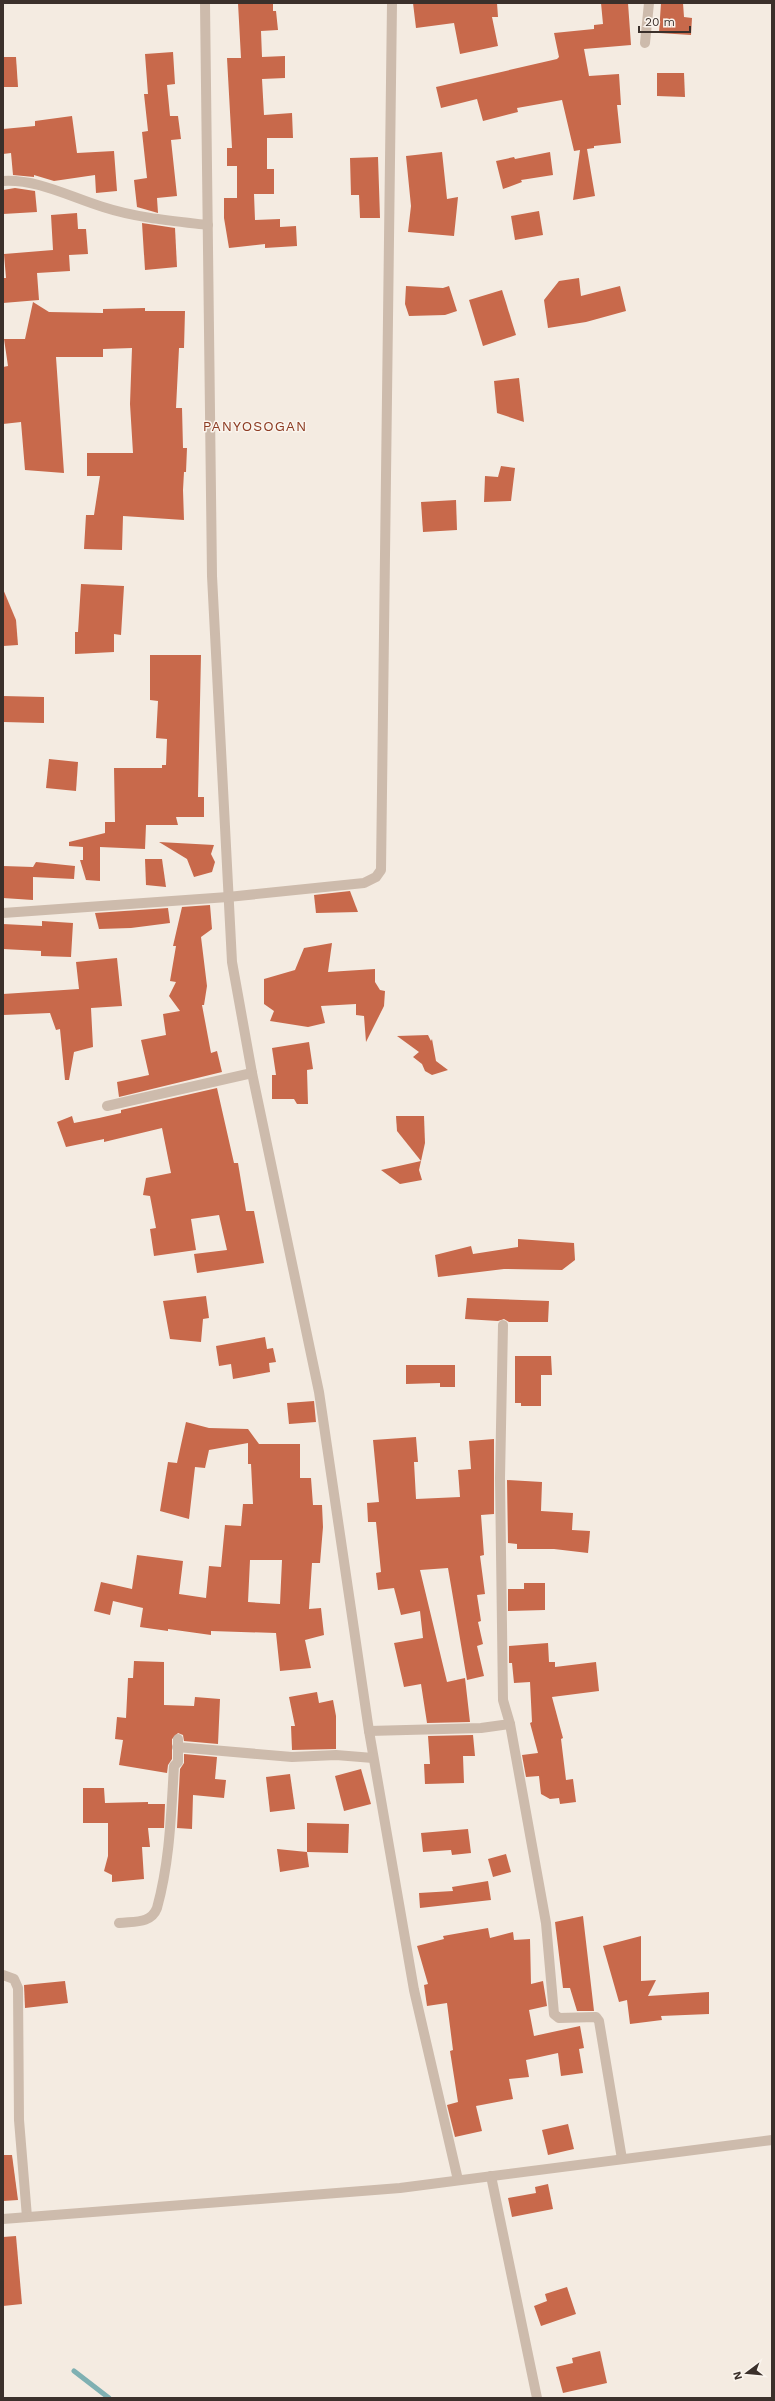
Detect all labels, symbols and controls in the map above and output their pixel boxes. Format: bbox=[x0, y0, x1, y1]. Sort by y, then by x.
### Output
scale bar bbox=[639, 8, 690, 34]
text: 20 m bbox=[645, 15, 675, 29]
district label: PANYOSOGAN bbox=[203, 418, 307, 434]
north arrow bbox=[727, 2353, 767, 2393]
text: N bbox=[730, 2370, 745, 2381]

